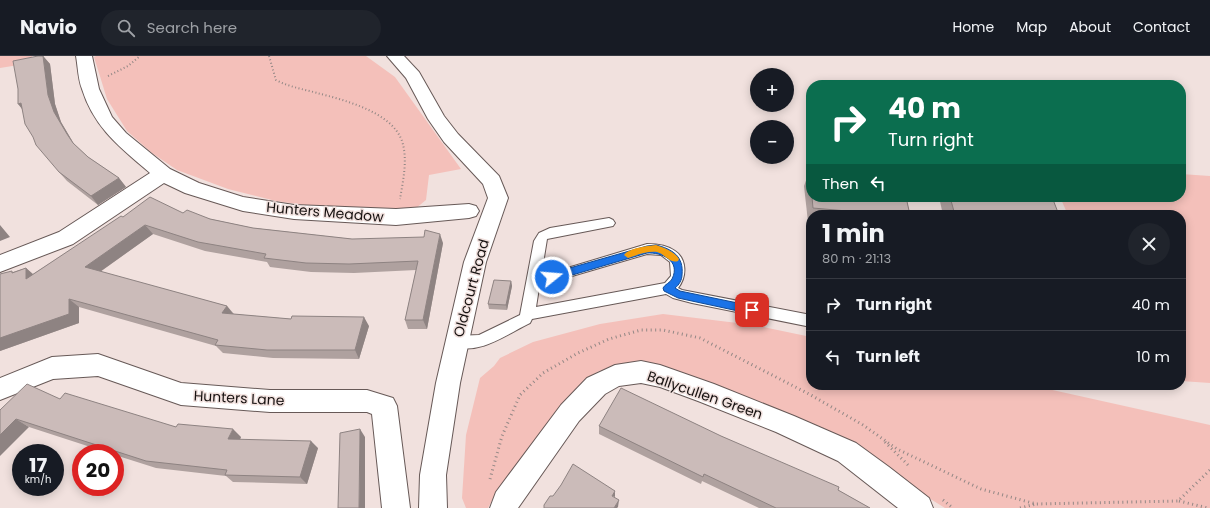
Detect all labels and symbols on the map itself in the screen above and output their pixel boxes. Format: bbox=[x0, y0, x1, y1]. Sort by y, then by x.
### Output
street label: Hunters Meadow bbox=[265, 197, 385, 227]
street label: Oldcourt Road bbox=[448, 237, 494, 339]
position arrow bbox=[531, 256, 573, 298]
pin bbox=[735, 293, 769, 327]
street label: Ballycullen Green bbox=[645, 366, 765, 424]
street label: Hunters Lane bbox=[193, 386, 285, 410]
speed limit sign: 20 bbox=[72, 444, 124, 496]

